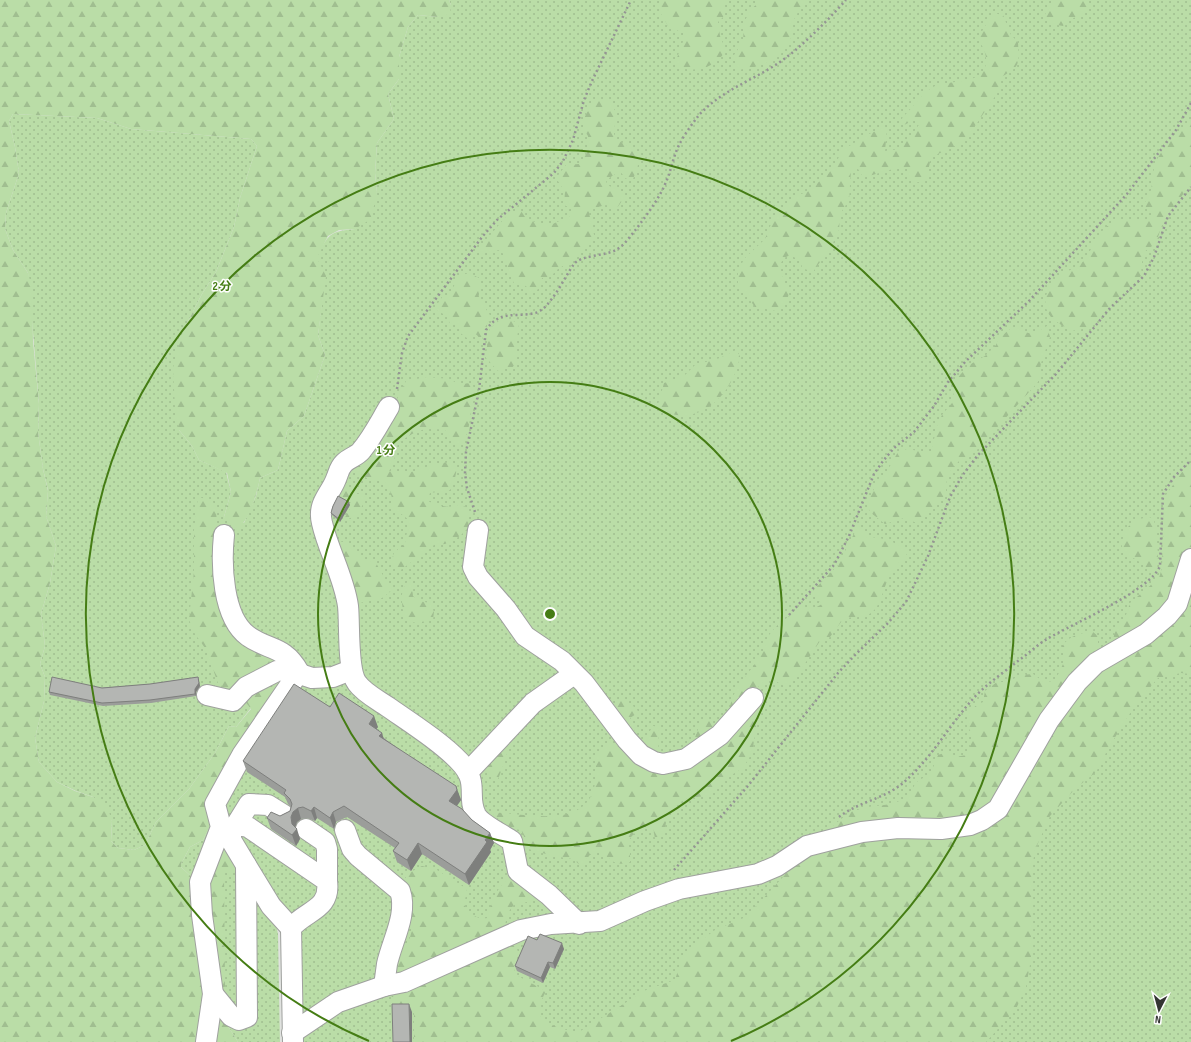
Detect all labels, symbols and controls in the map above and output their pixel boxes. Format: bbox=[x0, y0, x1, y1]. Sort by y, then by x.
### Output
text: 2 分 bbox=[212, 279, 232, 294]
text: 1 分 bbox=[377, 443, 395, 458]
centre of rings bbox=[543, 607, 557, 621]
north arrow bbox=[1139, 990, 1179, 1030]
text: N bbox=[1154, 1013, 1162, 1026]

